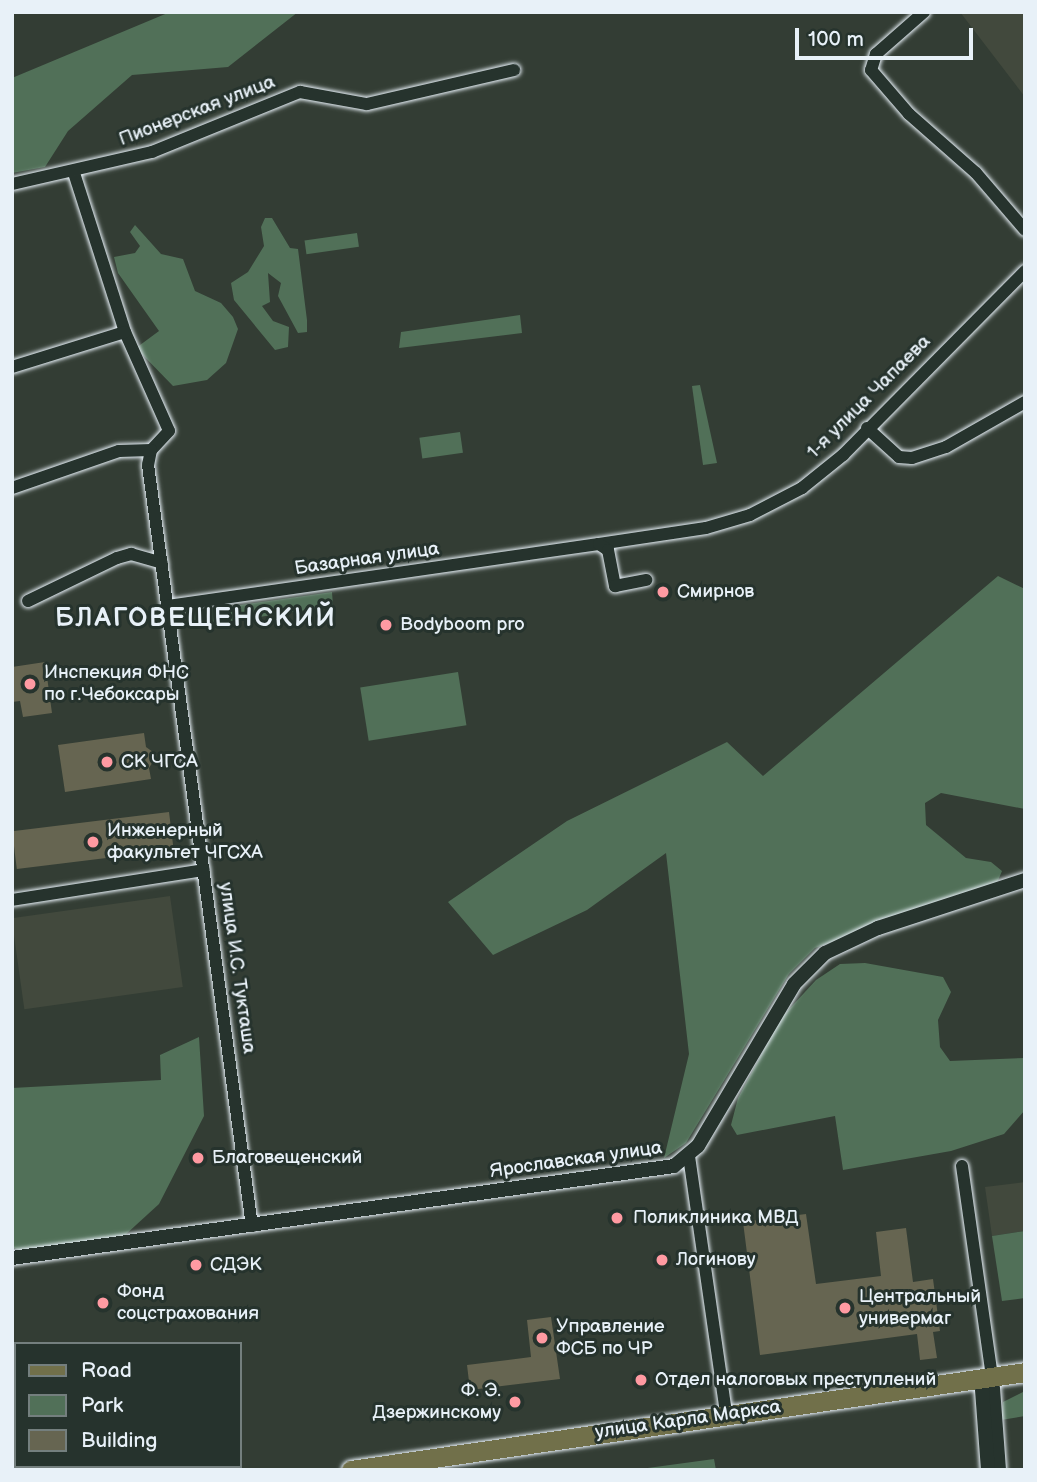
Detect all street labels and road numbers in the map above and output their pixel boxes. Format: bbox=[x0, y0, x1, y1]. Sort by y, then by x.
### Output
street label: Пионерская улица bbox=[116, 71, 278, 151]
street label: 1-я улица Чапаева bbox=[802, 330, 936, 464]
street label: Базарная улица bbox=[293, 538, 441, 580]
street label: улица И.С. Тукташа bbox=[214, 881, 260, 1055]
street label: Ярославская улица bbox=[488, 1137, 664, 1183]
street label: улица Карла Маркса bbox=[594, 1396, 782, 1444]

